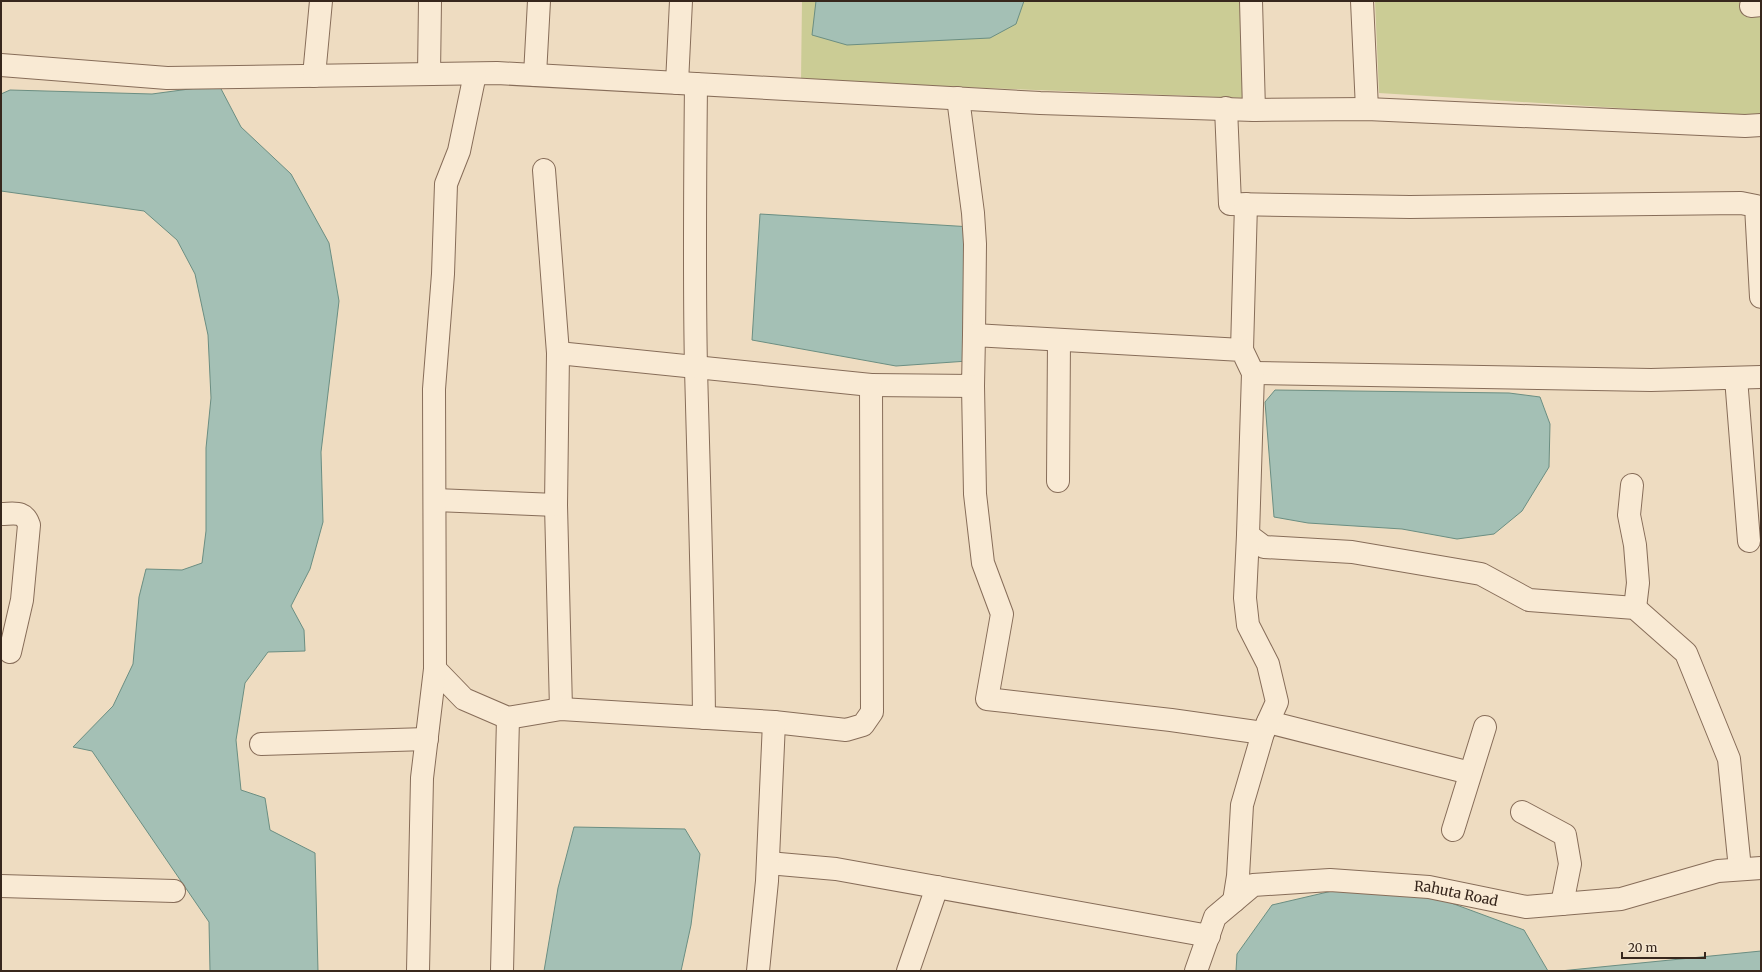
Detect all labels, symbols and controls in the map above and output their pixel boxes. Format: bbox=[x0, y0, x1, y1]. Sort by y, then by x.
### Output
street label: Rahuta Road bbox=[1413, 877, 1500, 910]
scale bar bbox=[1622, 934, 1705, 960]
text: 20 m bbox=[1628, 940, 1657, 955]

